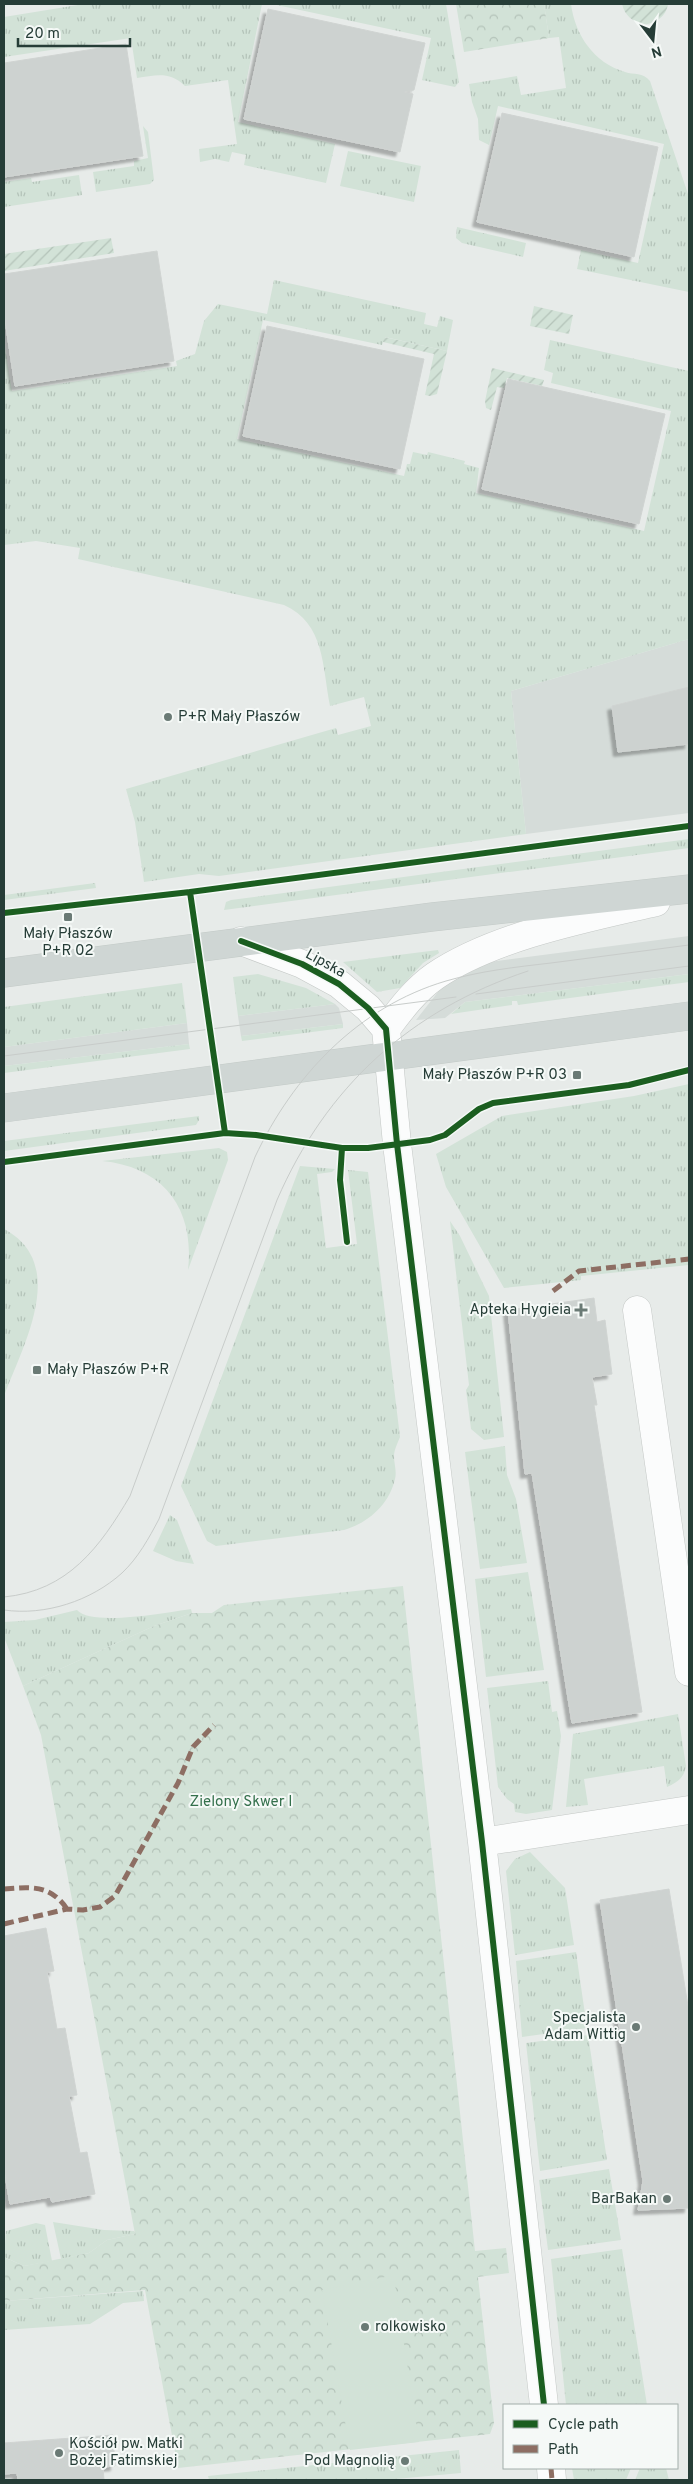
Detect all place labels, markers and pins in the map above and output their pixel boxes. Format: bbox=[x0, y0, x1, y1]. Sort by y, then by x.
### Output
place label: P+R Mały Płaszów bbox=[178, 708, 300, 727]
marker: P+R Mały Płaszów bbox=[162, 711, 174, 723]
marker: Mały Płaszów P+R 02 bbox=[62, 911, 74, 923]
place label: Mały Płaszów P+R 02 bbox=[23, 925, 113, 961]
place label: Mały Płaszów P+R 03 bbox=[423, 1066, 567, 1085]
marker: Mały Płaszów P+R 03 bbox=[571, 1069, 583, 1081]
place label: Apteka Hygieia bbox=[470, 1301, 571, 1320]
marker: Apteka Hygieia bbox=[575, 1304, 587, 1316]
place label: Mały Płaszów P+R bbox=[47, 1361, 169, 1380]
marker: Mały Płaszów P+R bbox=[31, 1364, 43, 1376]
place label: Specjalista Adam Wittig bbox=[544, 2009, 626, 2045]
marker: Specjalista Adam Wittig bbox=[630, 2021, 642, 2033]
place label: BarBakan bbox=[591, 2190, 657, 2209]
marker: BarBakan bbox=[661, 2193, 673, 2205]
place label: rolkowisko bbox=[375, 2318, 446, 2337]
marker: rolkowisko bbox=[359, 2321, 371, 2333]
place label: Kościół pw. Matki Bożej Fatimskiej bbox=[69, 2435, 183, 2471]
marker: Kościół pw. Matki Bożej Fatimskiej bbox=[53, 2447, 65, 2459]
place label: Pod Magnolią bbox=[304, 2452, 395, 2471]
marker: Pod Magnolią bbox=[399, 2455, 411, 2467]

